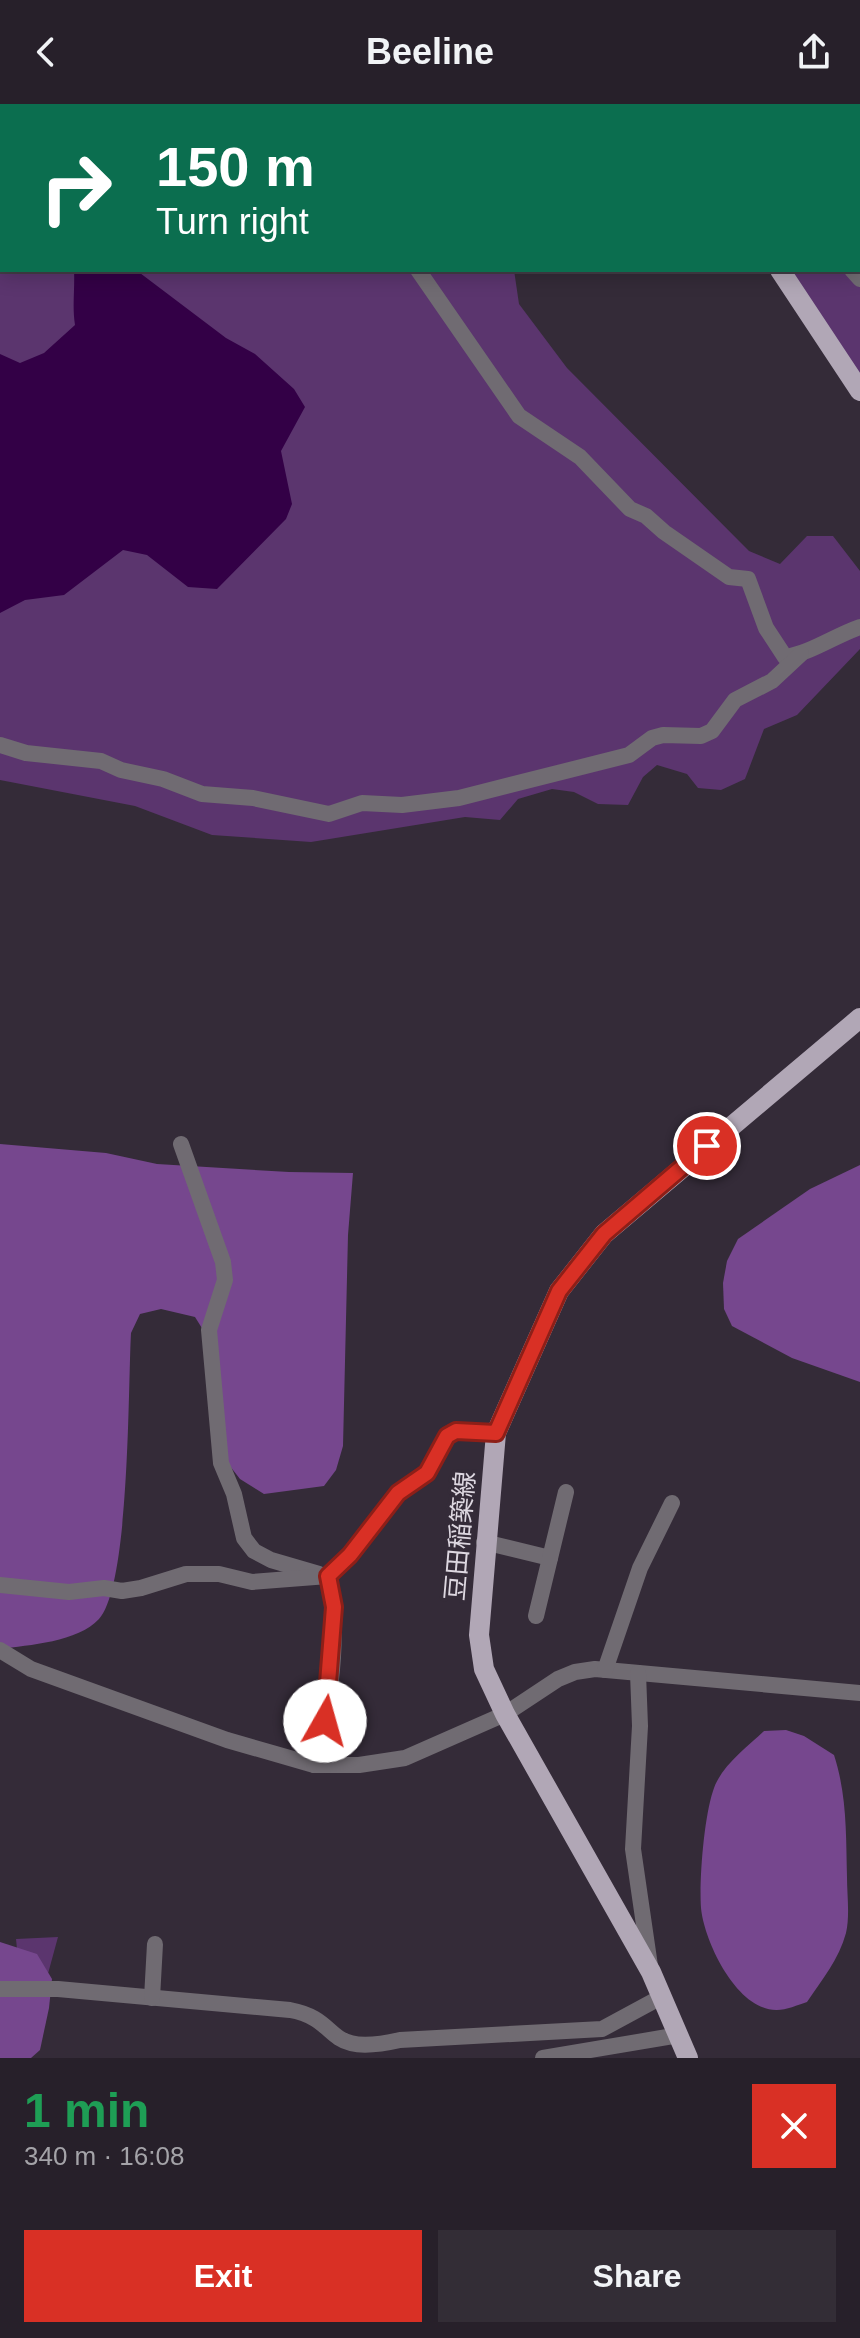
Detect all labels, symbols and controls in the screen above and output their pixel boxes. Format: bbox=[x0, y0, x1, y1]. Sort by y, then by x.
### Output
icon: back bbox=[24, 30, 68, 74]
icon: share bbox=[792, 30, 836, 74]
text: Beeline bbox=[366, 31, 494, 72]
text: 150 m bbox=[156, 135, 315, 198]
icon: right bbox=[24, 136, 128, 240]
text: Turn right bbox=[156, 201, 309, 242]
pin bbox=[673, 1112, 741, 1180]
icon: arrive bbox=[685, 1124, 729, 1168]
street label: 豆田稲築線 bbox=[439, 1470, 481, 1602]
position arrow bbox=[283, 1679, 367, 1763]
text: 1 min bbox=[24, 2084, 149, 2137]
button: close bbox=[752, 2084, 836, 2168]
text: 340 m · 16:08 bbox=[24, 2141, 184, 2171]
button: Exit bbox=[24, 2230, 422, 2322]
button: Share bbox=[438, 2230, 836, 2322]

